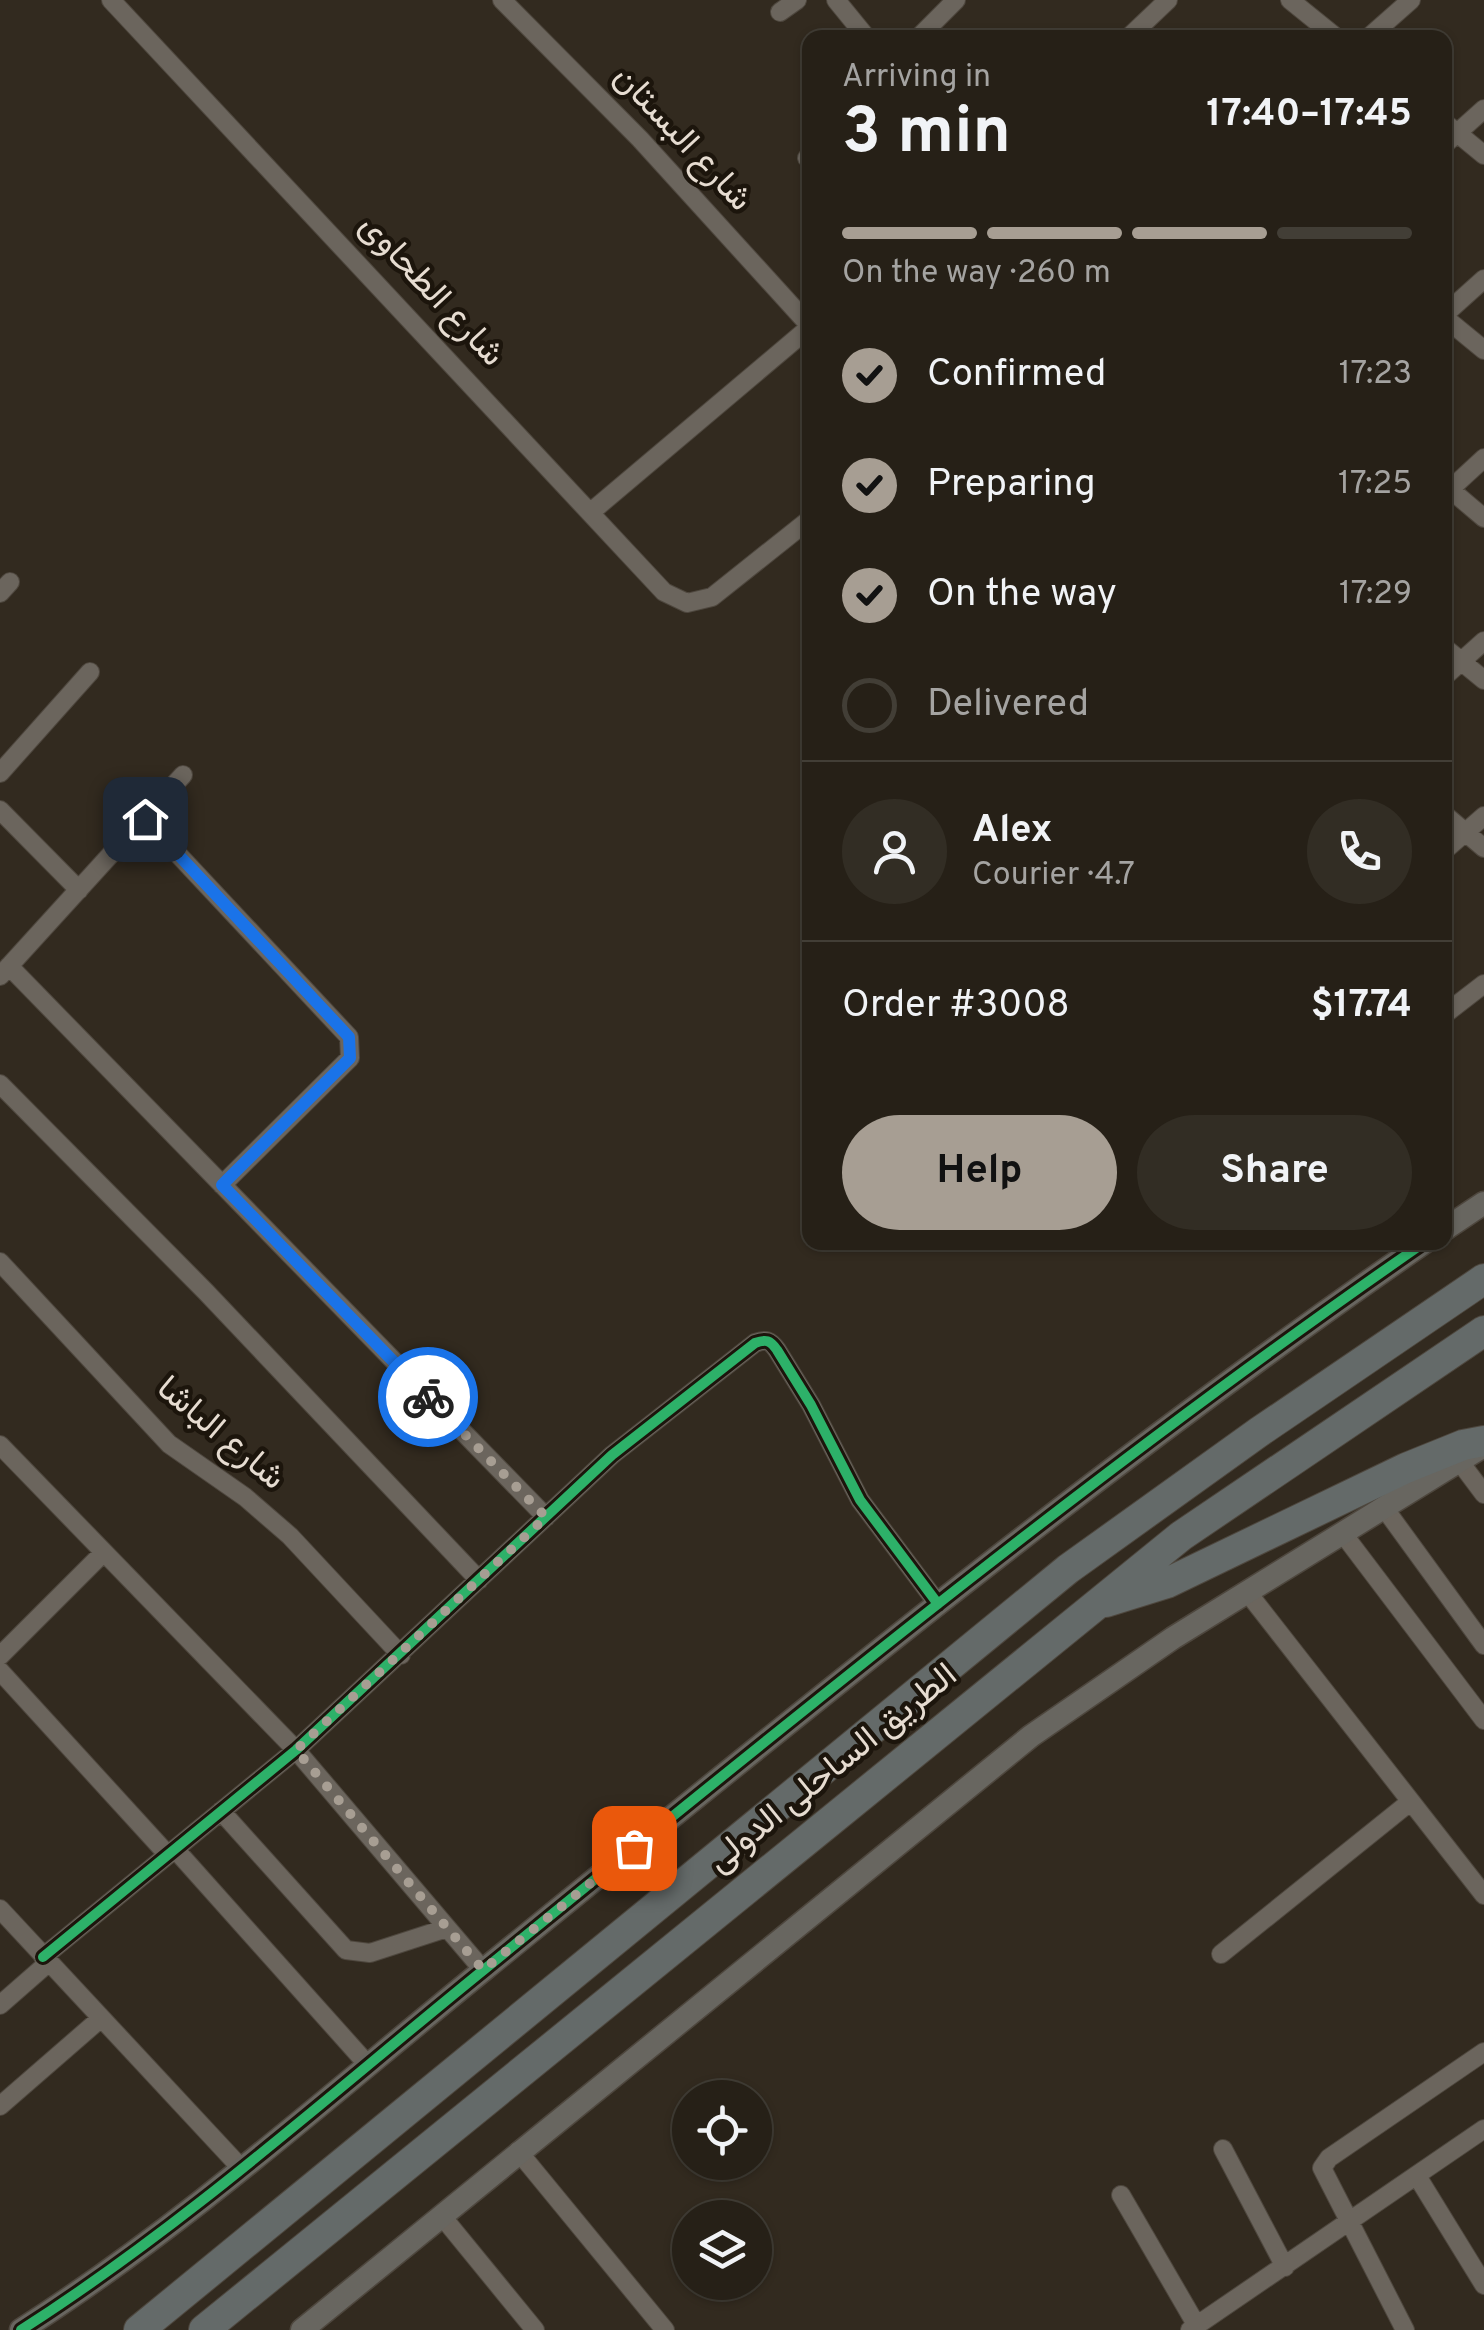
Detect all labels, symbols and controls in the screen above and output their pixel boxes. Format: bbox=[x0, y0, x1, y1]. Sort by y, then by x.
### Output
street label: شارع البستان bbox=[603, 56, 761, 222]
text: Arriving in bbox=[842, 58, 991, 98]
text: 17:40–17:45 bbox=[1206, 91, 1412, 140]
text: 3 min bbox=[842, 94, 1011, 176]
street label: شارع الطحاوى bbox=[349, 205, 513, 377]
text: On the way · 260 m bbox=[842, 254, 1111, 294]
icon: check bbox=[842, 348, 897, 403]
text: Confirmed bbox=[927, 351, 1106, 400]
text: 17:23 bbox=[1339, 355, 1412, 395]
icon: check bbox=[842, 458, 897, 513]
text: Preparing bbox=[927, 461, 1096, 510]
text: 17:25 bbox=[1338, 465, 1412, 505]
icon: check bbox=[842, 568, 897, 623]
text: On the way bbox=[927, 571, 1117, 620]
text: 17:29 bbox=[1339, 575, 1412, 615]
text: Delivered bbox=[927, 681, 1089, 730]
pin bbox=[103, 777, 188, 862]
icon: home bbox=[118, 792, 173, 847]
button: person bbox=[842, 799, 947, 904]
button: phone bbox=[1307, 799, 1412, 904]
text: Alex bbox=[972, 807, 1052, 856]
text: Courier · 4.7 bbox=[972, 856, 1135, 896]
text: Order #3008 bbox=[842, 982, 1070, 1031]
text: $17.74 bbox=[1311, 982, 1412, 1031]
button: Help bbox=[842, 1115, 1117, 1230]
button: Share bbox=[1137, 1115, 1412, 1230]
courier bbox=[378, 1347, 478, 1447]
street label: شارع الباشا bbox=[147, 1367, 293, 1501]
icon: bike bbox=[401, 1370, 456, 1425]
street label: الطريق الساحلى الدولى bbox=[699, 1655, 967, 1883]
pin bbox=[592, 1806, 677, 1891]
icon: bag bbox=[607, 1821, 662, 1876]
map controls bbox=[672, 2080, 772, 2300]
button: locate bbox=[672, 2080, 772, 2180]
button: layers bbox=[672, 2200, 772, 2300]

